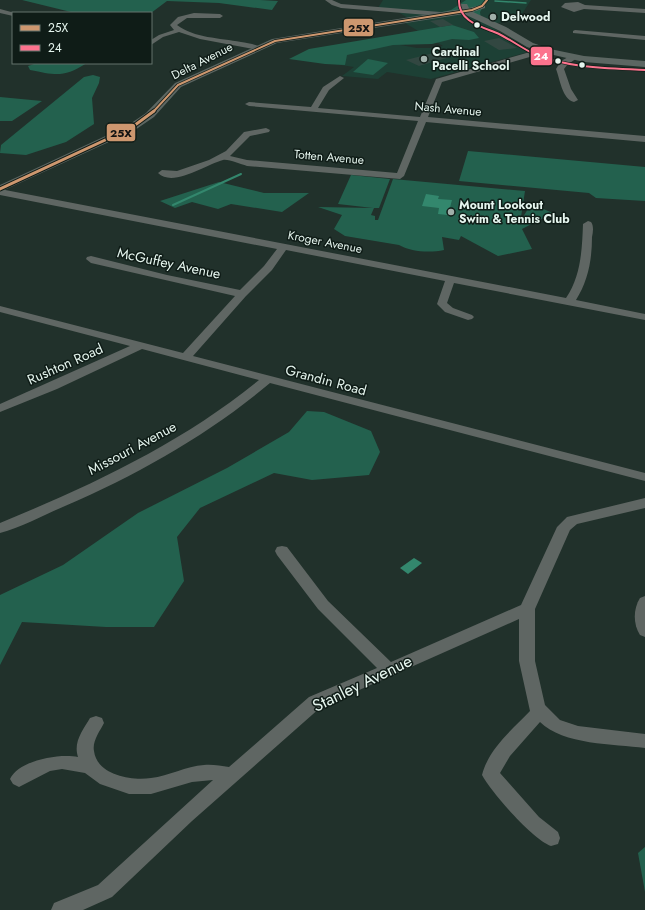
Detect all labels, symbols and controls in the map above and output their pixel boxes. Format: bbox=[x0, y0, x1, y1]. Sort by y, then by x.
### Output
place label: Delwood bbox=[501, 8, 550, 26]
legend bbox=[12, 12, 152, 64]
marker: Delwood bbox=[488, 12, 498, 22]
line badge: 25X bbox=[343, 18, 374, 37]
text: 25X bbox=[48, 19, 69, 37]
text: 25X bbox=[348, 20, 370, 36]
unlabelled marker bbox=[472, 20, 482, 30]
street label: Delta Avenue bbox=[168, 38, 236, 84]
text: 24 bbox=[48, 39, 62, 57]
place label: Cardinal Pacelli School bbox=[432, 43, 509, 75]
line badge: 24 bbox=[530, 46, 553, 66]
text: 24 bbox=[534, 48, 549, 64]
marker: Cardinal Pacelli School bbox=[419, 54, 429, 64]
unlabelled marker bbox=[553, 56, 563, 66]
unlabelled marker bbox=[577, 60, 587, 70]
street label: Nash Avenue bbox=[414, 97, 482, 121]
line badge: 25X bbox=[106, 123, 136, 142]
text: 25X bbox=[110, 125, 132, 141]
street label: Totten Avenue bbox=[293, 145, 365, 169]
place label: Mount Lookout Swim & Tennis Club bbox=[459, 196, 570, 228]
marker: Mount Lookout Swim & Tennis Club bbox=[446, 207, 456, 217]
street label: Kroger Avenue bbox=[286, 226, 364, 258]
street label: McGuffey Avenue bbox=[115, 242, 223, 284]
street label: Rushton Road bbox=[24, 338, 106, 390]
street label: Grandin Road bbox=[283, 360, 369, 400]
street label: Missouri Avenue bbox=[84, 416, 180, 480]
street label: Stanley Avenue bbox=[308, 648, 416, 718]

